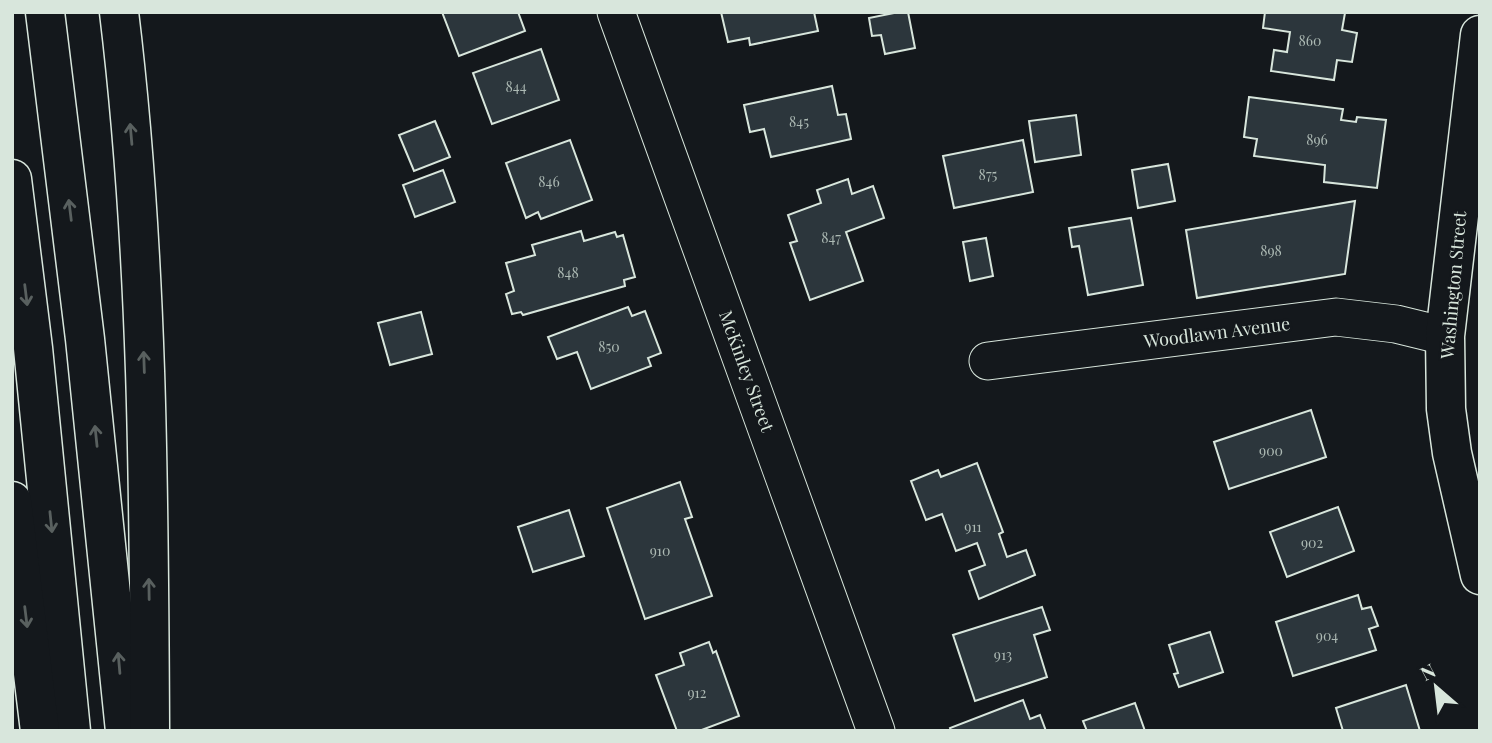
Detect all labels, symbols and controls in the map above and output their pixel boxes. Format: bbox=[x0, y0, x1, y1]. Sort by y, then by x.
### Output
house number: 860 bbox=[1299, 31, 1321, 50]
house number: 844 bbox=[505, 77, 527, 96]
house number: 845 bbox=[789, 112, 809, 131]
one-way arrow bbox=[125, 123, 138, 146]
house number: 896 bbox=[1306, 130, 1328, 149]
house number: 875 bbox=[979, 165, 998, 184]
house number: 846 bbox=[538, 172, 560, 191]
one-way arrow bbox=[64, 200, 77, 222]
street label: Washington Street bbox=[1435, 210, 1471, 361]
house number: 847 bbox=[821, 228, 841, 247]
house number: 898 bbox=[1260, 241, 1282, 260]
house number: 848 bbox=[557, 263, 579, 282]
one-way arrow bbox=[20, 284, 33, 306]
street label: McKinley Street bbox=[714, 307, 780, 435]
street label: Woodlawn Avenue bbox=[1142, 311, 1291, 353]
house number: 850 bbox=[598, 337, 620, 356]
one-way arrow bbox=[137, 350, 151, 373]
one-way arrow bbox=[89, 426, 102, 448]
house number: 900 bbox=[1259, 441, 1283, 460]
one-way arrow bbox=[45, 510, 58, 532]
house number: 911 bbox=[964, 517, 982, 536]
house number: 902 bbox=[1301, 533, 1323, 552]
house number: 910 bbox=[650, 541, 670, 560]
one-way arrow bbox=[142, 578, 156, 601]
one-way arrow bbox=[20, 606, 33, 628]
house number: 904 bbox=[1316, 626, 1338, 645]
house number: 913 bbox=[994, 645, 1012, 664]
one-way arrow bbox=[112, 652, 125, 675]
north arrow bbox=[1401, 652, 1471, 722]
text: N bbox=[1415, 656, 1440, 686]
house number: 912 bbox=[687, 683, 707, 702]

